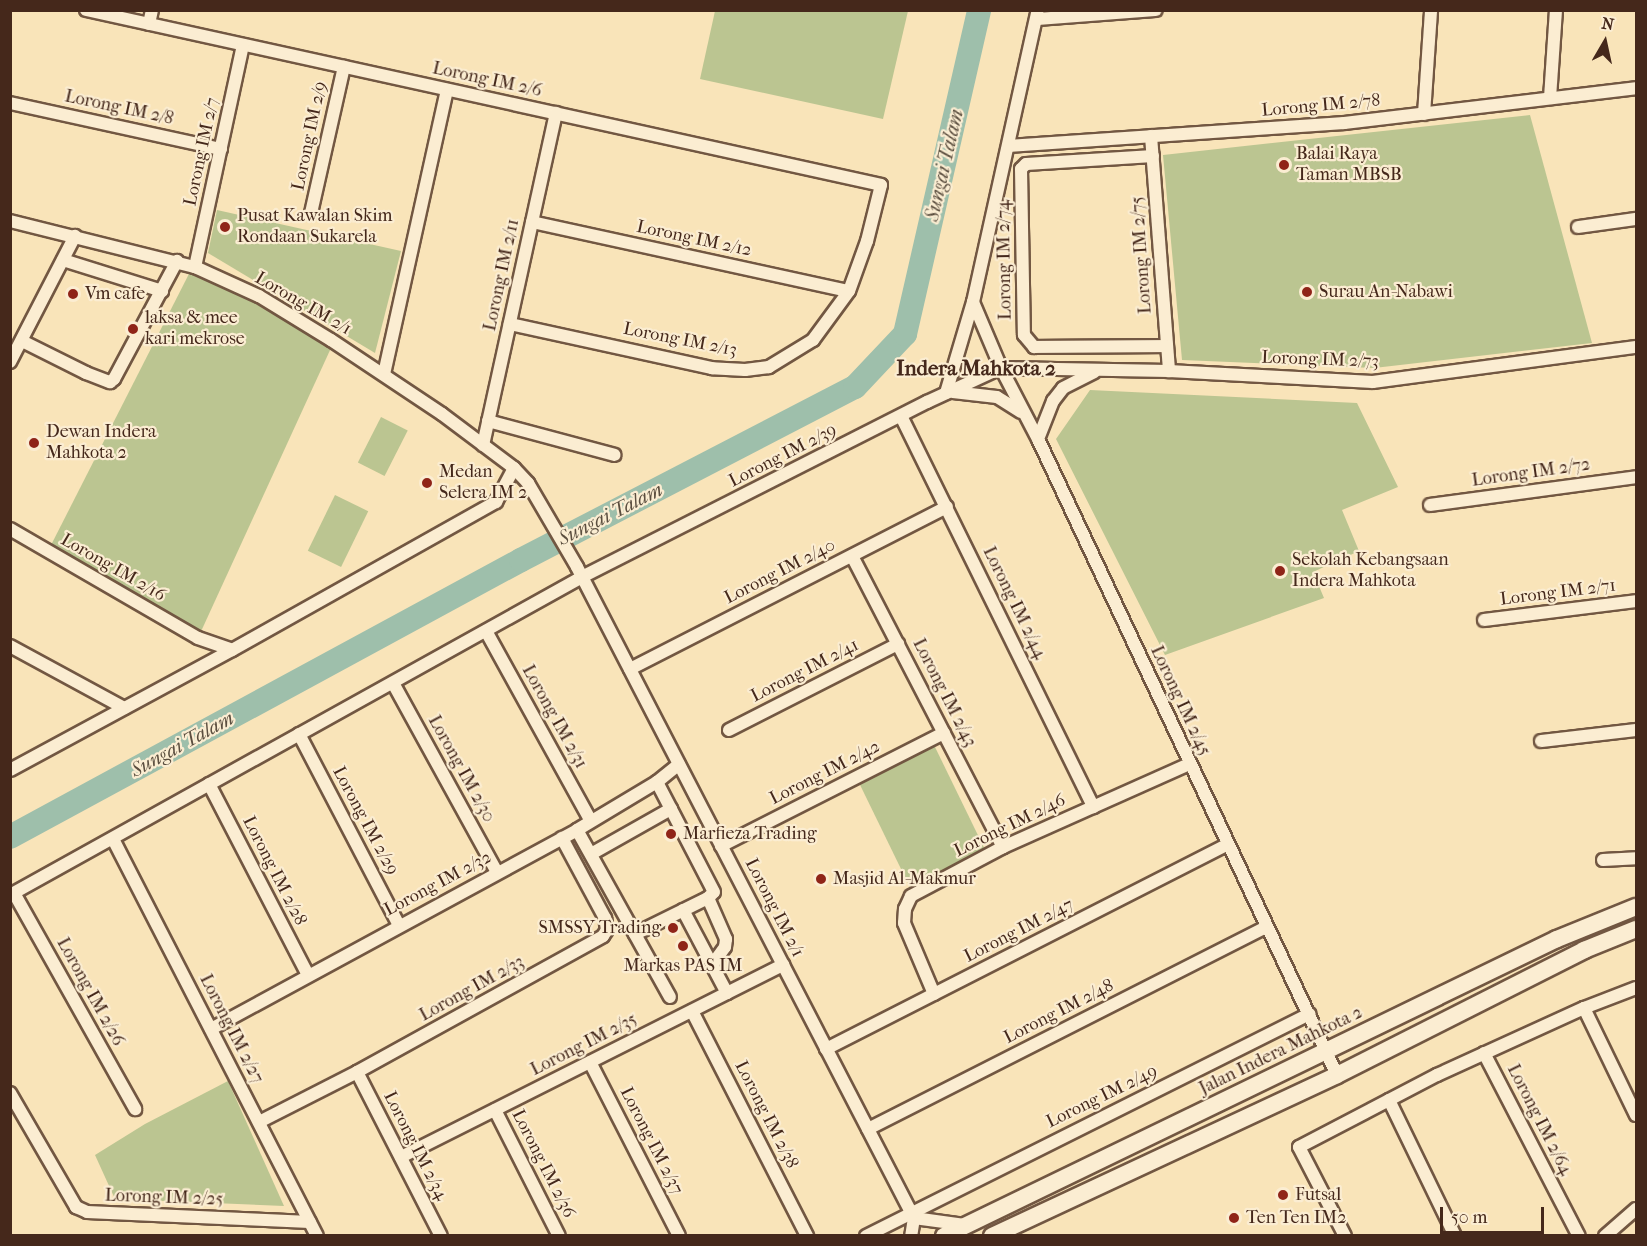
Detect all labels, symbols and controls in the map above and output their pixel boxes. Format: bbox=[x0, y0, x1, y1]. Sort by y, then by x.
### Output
north arrow bbox=[1575, 12, 1635, 72]
text: N bbox=[1600, 13, 1615, 34]
street label: Lorong IM 2/6 bbox=[430, 58, 544, 102]
street label: Lorong IM 2/9 bbox=[288, 80, 332, 192]
street label: Lorong IM 2/8 bbox=[63, 86, 175, 130]
street label: Lorong IM 2/78 bbox=[1261, 90, 1381, 122]
street label: Lorong IM 2/7 bbox=[180, 96, 224, 208]
water label: Sungai Talam bbox=[919, 107, 969, 223]
place label: Balai Raya Taman MBSB bbox=[1296, 144, 1402, 186]
marker: Balai Raya Taman MBSB bbox=[1277, 158, 1291, 172]
street label: Lorong IM 2/75 bbox=[1127, 195, 1157, 315]
street label: Lorong IM 2/74 bbox=[993, 200, 1017, 320]
place label: Pusat Kawalan Skim Rondaan Sukarela bbox=[237, 206, 393, 248]
street label: Lorong IM 2/12 bbox=[634, 216, 754, 262]
street label: Lorong IM 2/11 bbox=[480, 217, 524, 333]
marker: Pusat Kawalan Skim Rondaan Sukarela bbox=[218, 220, 232, 234]
street label: Lorong IM 2/1 bbox=[251, 268, 355, 340]
place label: Surau An-Nabawi bbox=[1319, 281, 1453, 303]
place label: Vm cafe bbox=[85, 283, 145, 305]
marker: Surau An-Nabawi bbox=[1300, 285, 1314, 299]
marker: Vm cafe bbox=[66, 287, 80, 301]
place label: laksa & mee kari mekrose bbox=[145, 308, 245, 350]
street label: Lorong IM 2/13 bbox=[621, 318, 739, 362]
marker: laksa & mee kari mekrose bbox=[126, 322, 140, 336]
street label: Lorong IM 2/73 bbox=[1261, 347, 1379, 373]
district label: Indera Mahkota 2 bbox=[896, 355, 1056, 381]
street label: Lorong IM 2/39 bbox=[725, 420, 841, 492]
place label: Dewan Indera Mahkota 2 bbox=[46, 422, 156, 464]
marker: Dewan Indera Mahkota 2 bbox=[27, 436, 41, 450]
street label: Lorong IM 2/72 bbox=[1470, 454, 1592, 492]
place label: Medan Selera IM 2 bbox=[439, 462, 527, 504]
marker: Medan Selera IM 2 bbox=[420, 476, 434, 490]
water label: Sungai Talam bbox=[554, 477, 666, 551]
street label: Lorong IM 2/16 bbox=[57, 529, 169, 607]
street label: Lorong IM 2/40 bbox=[721, 535, 839, 609]
street label: Lorong IM 2/44 bbox=[977, 543, 1051, 663]
place label: Sekolah Kebangsaan Indera Mahkota bbox=[1292, 550, 1449, 592]
marker: Sekolah Kebangsaan Indera Mahkota bbox=[1273, 564, 1287, 578]
street label: Lorong IM 2/71 bbox=[1499, 575, 1617, 611]
street label: Lorong IM 2/41 bbox=[748, 635, 862, 707]
street label: Lorong IM 2/43 bbox=[907, 635, 981, 751]
street label: Lorong IM 2/45 bbox=[1145, 643, 1215, 759]
street label: Lorong IM 2/31 bbox=[517, 661, 591, 773]
water label: Sungai Talam bbox=[126, 706, 238, 782]
street label: Lorong IM 2/30 bbox=[423, 712, 499, 826]
street label: Lorong IM 2/42 bbox=[766, 736, 884, 810]
street label: Lorong IM 2/29 bbox=[327, 763, 403, 879]
street label: Lorong IM 2/46 bbox=[951, 790, 1069, 862]
street label: Lorong IM 2/28 bbox=[237, 813, 311, 929]
place label: Marfieza Trading bbox=[683, 823, 817, 845]
marker: Marfieza Trading bbox=[664, 827, 678, 841]
street label: Lorong IM 2/32 bbox=[381, 847, 495, 921]
street label: Lorong IM 2/1 bbox=[740, 855, 808, 961]
place label: Masjid Al-Makmur bbox=[833, 868, 976, 890]
marker: Masjid Al-Makmur bbox=[814, 872, 828, 886]
street label: Lorong IM 2/47 bbox=[961, 894, 1077, 968]
place label: SMSSY Trading bbox=[538, 917, 661, 939]
marker: SMSSY Trading bbox=[666, 921, 680, 935]
street label: Lorong IM 2/26 bbox=[51, 934, 129, 1050]
marker: Markas PAS IM bbox=[676, 939, 690, 953]
street label: Lorong IM 2/33 bbox=[416, 951, 528, 1027]
place label: Markas PAS IM bbox=[624, 955, 742, 977]
street label: Lorong IM 2/27 bbox=[194, 971, 268, 1087]
street label: Lorong IM 2/48 bbox=[1000, 975, 1118, 1049]
street label: Jalan Indera Mahkota 2 bbox=[1196, 1002, 1366, 1100]
street label: Lorong IM 2/35 bbox=[527, 1009, 641, 1081]
street label: Lorong IM 2/38 bbox=[730, 1058, 802, 1172]
street label: Lorong IM 2/49 bbox=[1043, 1061, 1161, 1133]
street label: Lorong IM 2/64 bbox=[1502, 1061, 1576, 1179]
street label: Lorong IM 2/37 bbox=[615, 1084, 687, 1198]
street label: Lorong IM 2/34 bbox=[378, 1088, 452, 1204]
street label: Lorong IM 2/36 bbox=[506, 1106, 580, 1222]
place label: Futsal bbox=[1295, 1184, 1341, 1206]
street label: Lorong IM 2/25 bbox=[104, 1185, 224, 1211]
marker: Futsal bbox=[1276, 1188, 1290, 1202]
scale bar bbox=[1443, 1195, 1546, 1233]
place label: Ten Ten IM2 bbox=[1246, 1207, 1346, 1229]
text: 50 m bbox=[1451, 1207, 1487, 1228]
marker: Ten Ten IM2 bbox=[1227, 1211, 1241, 1225]

